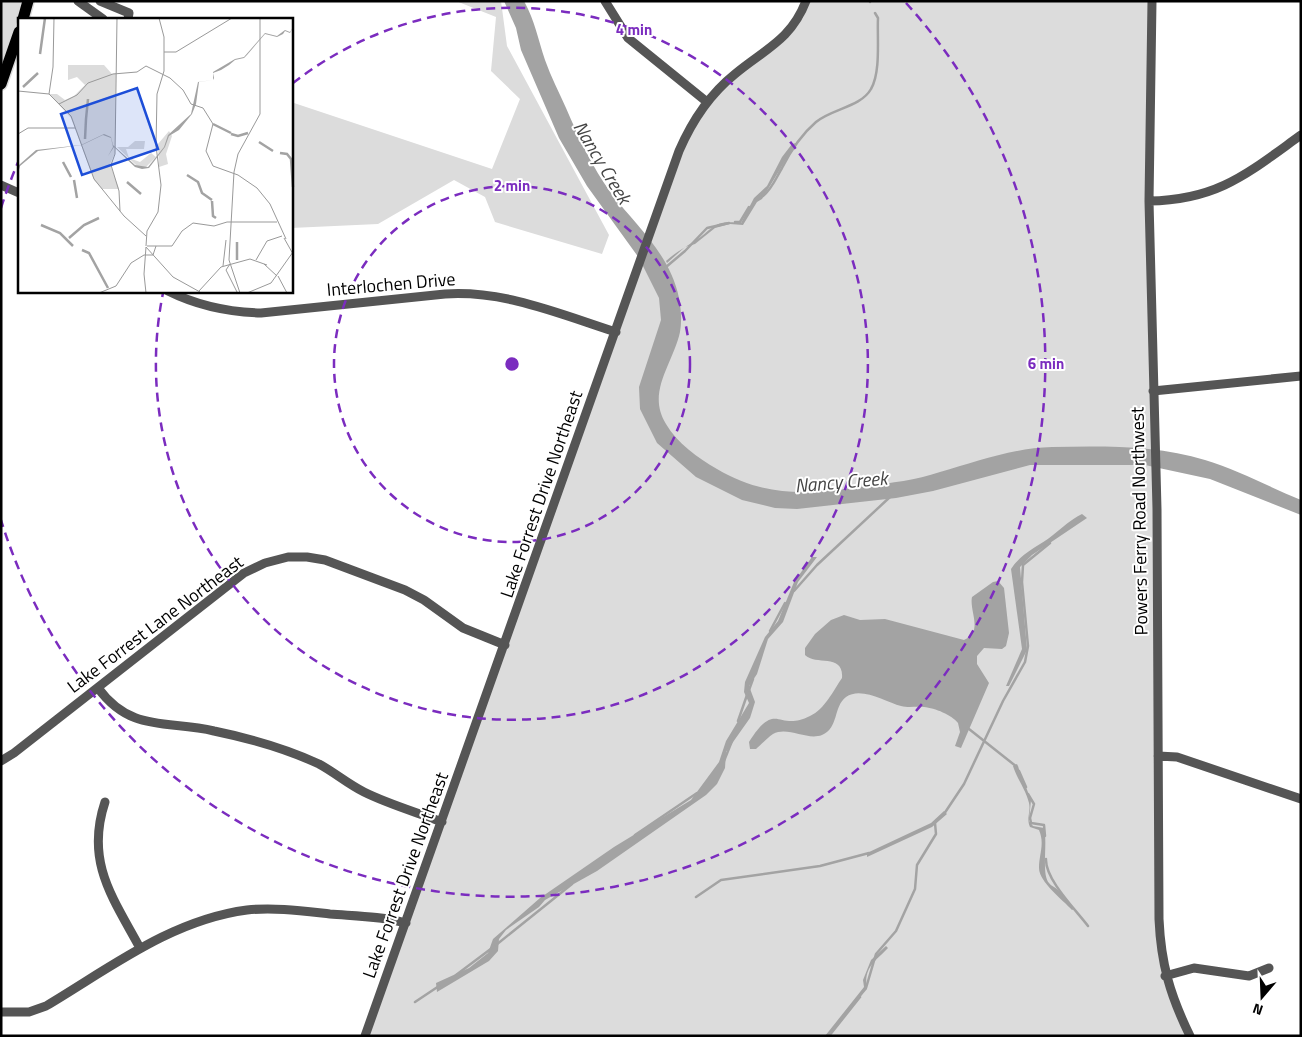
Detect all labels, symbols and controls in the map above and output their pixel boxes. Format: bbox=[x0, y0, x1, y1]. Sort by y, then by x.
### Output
inset map bbox=[18, 18, 292, 292]
text: 4 min bbox=[616, 18, 652, 41]
water label: Nancy Creek bbox=[567, 115, 641, 211]
text: 2 min bbox=[494, 174, 530, 197]
street label: Interlochen Drive bbox=[326, 265, 456, 303]
text: 6 min bbox=[1028, 352, 1064, 375]
centre of rings bbox=[503, 355, 521, 373]
street label: Lake Forrest Drive Northeast bbox=[493, 386, 589, 601]
street label: Powers Ferry Road Northwest bbox=[1123, 406, 1154, 636]
water label: Nancy Creek bbox=[794, 462, 891, 499]
street label: Lake Forrest Lane Northeast bbox=[61, 548, 249, 699]
street label: Lake Forrest Drive Northeast bbox=[355, 767, 455, 982]
north arrow bbox=[1237, 972, 1287, 1022]
text: N bbox=[1250, 998, 1266, 1021]

